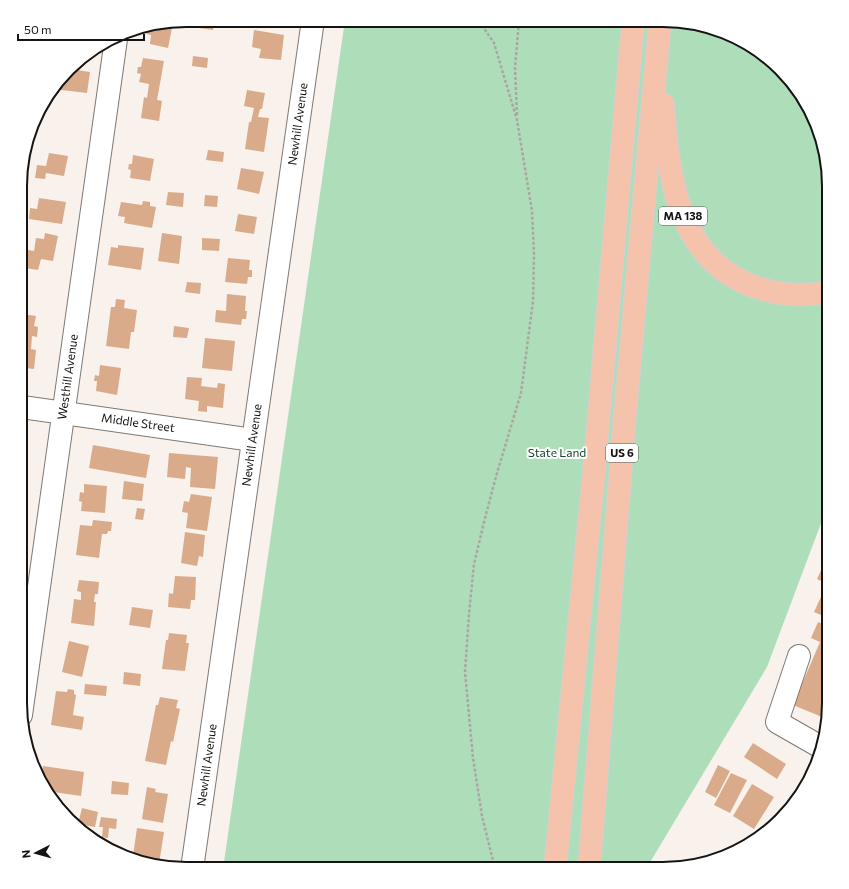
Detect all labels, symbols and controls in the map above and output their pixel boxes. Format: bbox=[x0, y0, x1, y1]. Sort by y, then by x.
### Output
scale bar bbox=[18, 16, 144, 42]
text: 50 m bbox=[24, 22, 52, 36]
street label: Newhill Avenue bbox=[284, 82, 310, 166]
road number: MA 138 bbox=[659, 207, 707, 225]
street label: Westhill Avenue bbox=[54, 333, 80, 421]
street label: Newhill Avenue bbox=[238, 403, 264, 487]
street label: Middle Street bbox=[101, 410, 176, 434]
road number: US 6 bbox=[606, 444, 638, 462]
park label: State Land bbox=[528, 445, 586, 459]
street label: Newhill Avenue bbox=[193, 723, 219, 807]
north arrow bbox=[16, 833, 56, 873]
text: N bbox=[19, 849, 32, 859]

